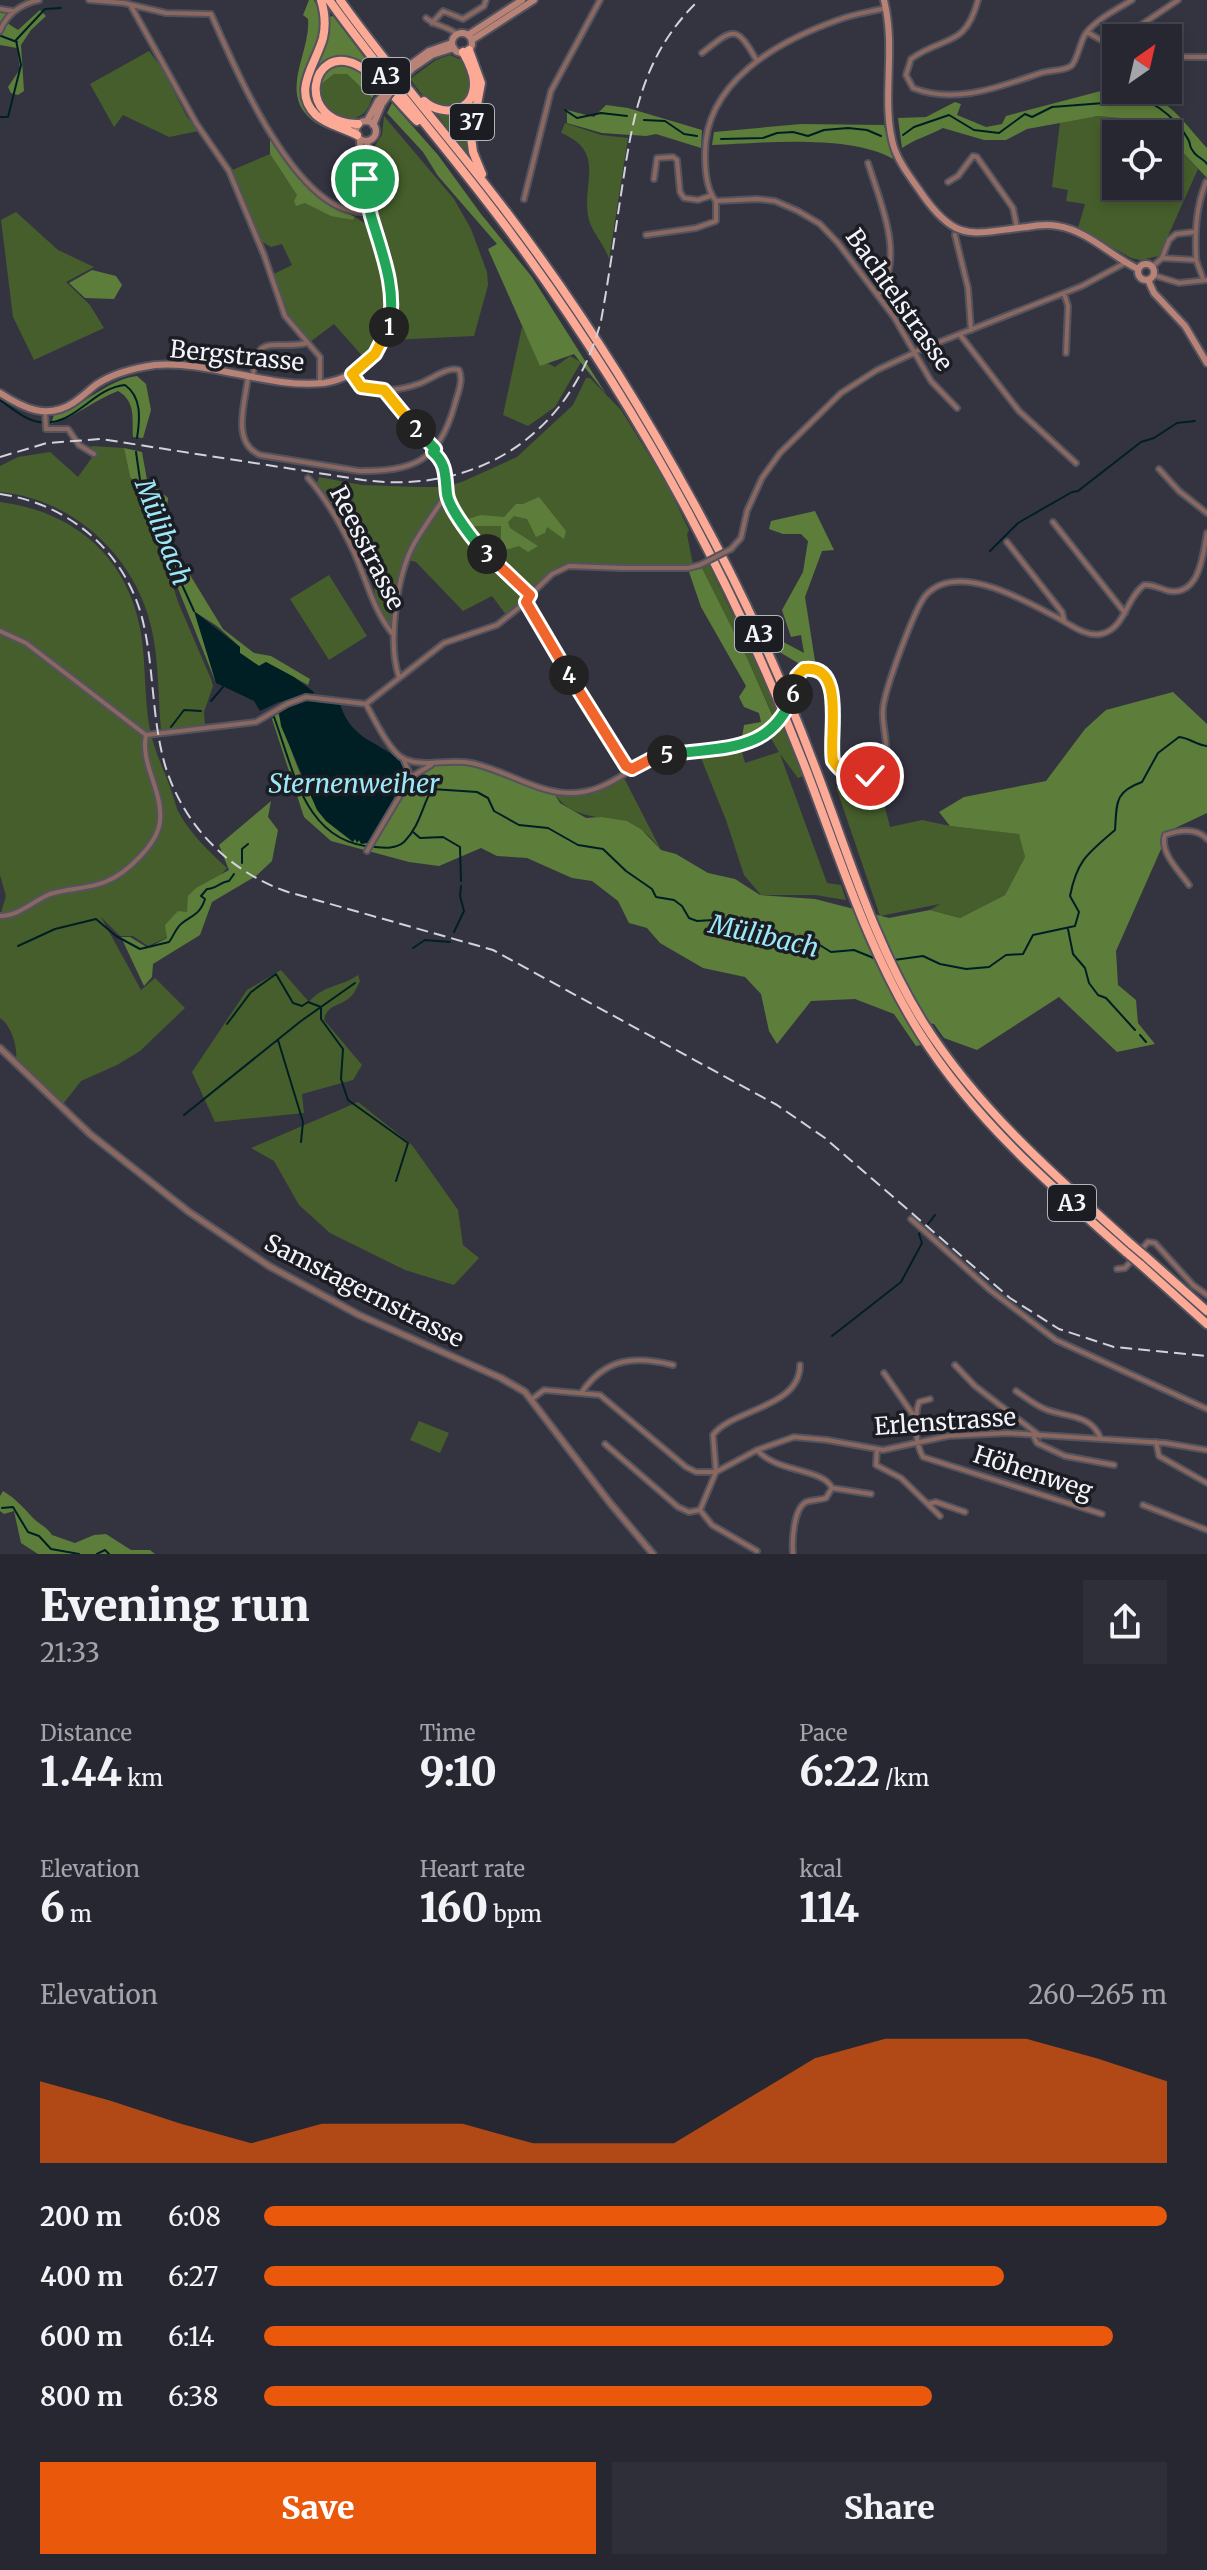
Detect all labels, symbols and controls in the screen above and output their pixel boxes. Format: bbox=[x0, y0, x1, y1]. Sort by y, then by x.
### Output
north arrow bbox=[1102, 24, 1182, 104]
map controls bbox=[1102, 24, 1182, 200]
road number: A3 bbox=[362, 58, 410, 94]
road number: 37 bbox=[450, 104, 494, 140]
button: locate bbox=[1102, 120, 1182, 200]
pin bbox=[331, 145, 399, 213]
icon: arrive bbox=[343, 157, 387, 201]
street label: Bachtelstrasse bbox=[839, 223, 960, 377]
pin: 1 bbox=[369, 307, 409, 347]
text: 1 bbox=[384, 313, 394, 341]
street label: Bergstrasse bbox=[168, 333, 306, 378]
pin: 2 bbox=[396, 409, 436, 449]
text: 2 bbox=[410, 415, 422, 443]
water label: Mülibach bbox=[128, 473, 199, 590]
street label: Reesstrasse bbox=[323, 481, 412, 615]
pin: 3 bbox=[467, 534, 507, 574]
text: 3 bbox=[481, 540, 493, 568]
road number: A3 bbox=[735, 616, 783, 652]
pin: 4 bbox=[549, 655, 589, 695]
text: 4 bbox=[562, 661, 576, 689]
pin: 6 bbox=[773, 674, 813, 714]
text: 6 bbox=[786, 680, 800, 708]
pin: 5 bbox=[647, 735, 687, 775]
text: 5 bbox=[661, 741, 673, 769]
pin bbox=[836, 742, 904, 810]
icon: check bbox=[848, 754, 892, 798]
water label: Sternenweiher bbox=[269, 767, 440, 800]
water label: Mülibach bbox=[705, 907, 822, 964]
road number: A3 bbox=[1048, 1185, 1096, 1221]
street label: Samstagernstrasse bbox=[259, 1227, 469, 1354]
street label: Erlenstrasse bbox=[873, 1401, 1017, 1442]
street label: Höhenweg bbox=[970, 1439, 1097, 1507]
text: Evening run bbox=[40, 1578, 309, 1633]
button: share bbox=[1083, 1580, 1167, 1664]
text: 21:33 bbox=[40, 1636, 100, 1669]
text: Distance bbox=[40, 1719, 132, 1747]
text: Time bbox=[420, 1719, 475, 1747]
text: Pace bbox=[799, 1719, 847, 1747]
text: 1.44 bbox=[40, 1747, 122, 1797]
text: 9:10 bbox=[420, 1747, 497, 1797]
text: 6:22 bbox=[799, 1747, 880, 1797]
text: km bbox=[122, 1764, 163, 1792]
text: /km bbox=[880, 1764, 929, 1792]
text: Elevation bbox=[40, 1855, 140, 1883]
text: Heart rate bbox=[420, 1855, 525, 1883]
text: kcal bbox=[799, 1855, 843, 1883]
text: 6 bbox=[40, 1883, 65, 1933]
text: 160 bbox=[420, 1883, 488, 1933]
text: 114 bbox=[799, 1883, 859, 1933]
text: m bbox=[65, 1900, 92, 1928]
text: bpm bbox=[488, 1900, 542, 1928]
text: Elevation bbox=[40, 1978, 158, 2011]
text: 260–265 m bbox=[1028, 1978, 1167, 2011]
text: 200 m bbox=[40, 2200, 122, 2233]
text: 6:08 bbox=[168, 2200, 221, 2233]
text: 400 m bbox=[40, 2260, 123, 2293]
text: 6:27 bbox=[168, 2260, 218, 2293]
text: 600 m bbox=[40, 2320, 123, 2353]
text: 6:14 bbox=[168, 2320, 215, 2353]
text: 800 m bbox=[40, 2380, 123, 2413]
text: 6:38 bbox=[168, 2380, 218, 2413]
button: Save bbox=[40, 2462, 596, 2554]
button: Share bbox=[612, 2462, 1167, 2554]

